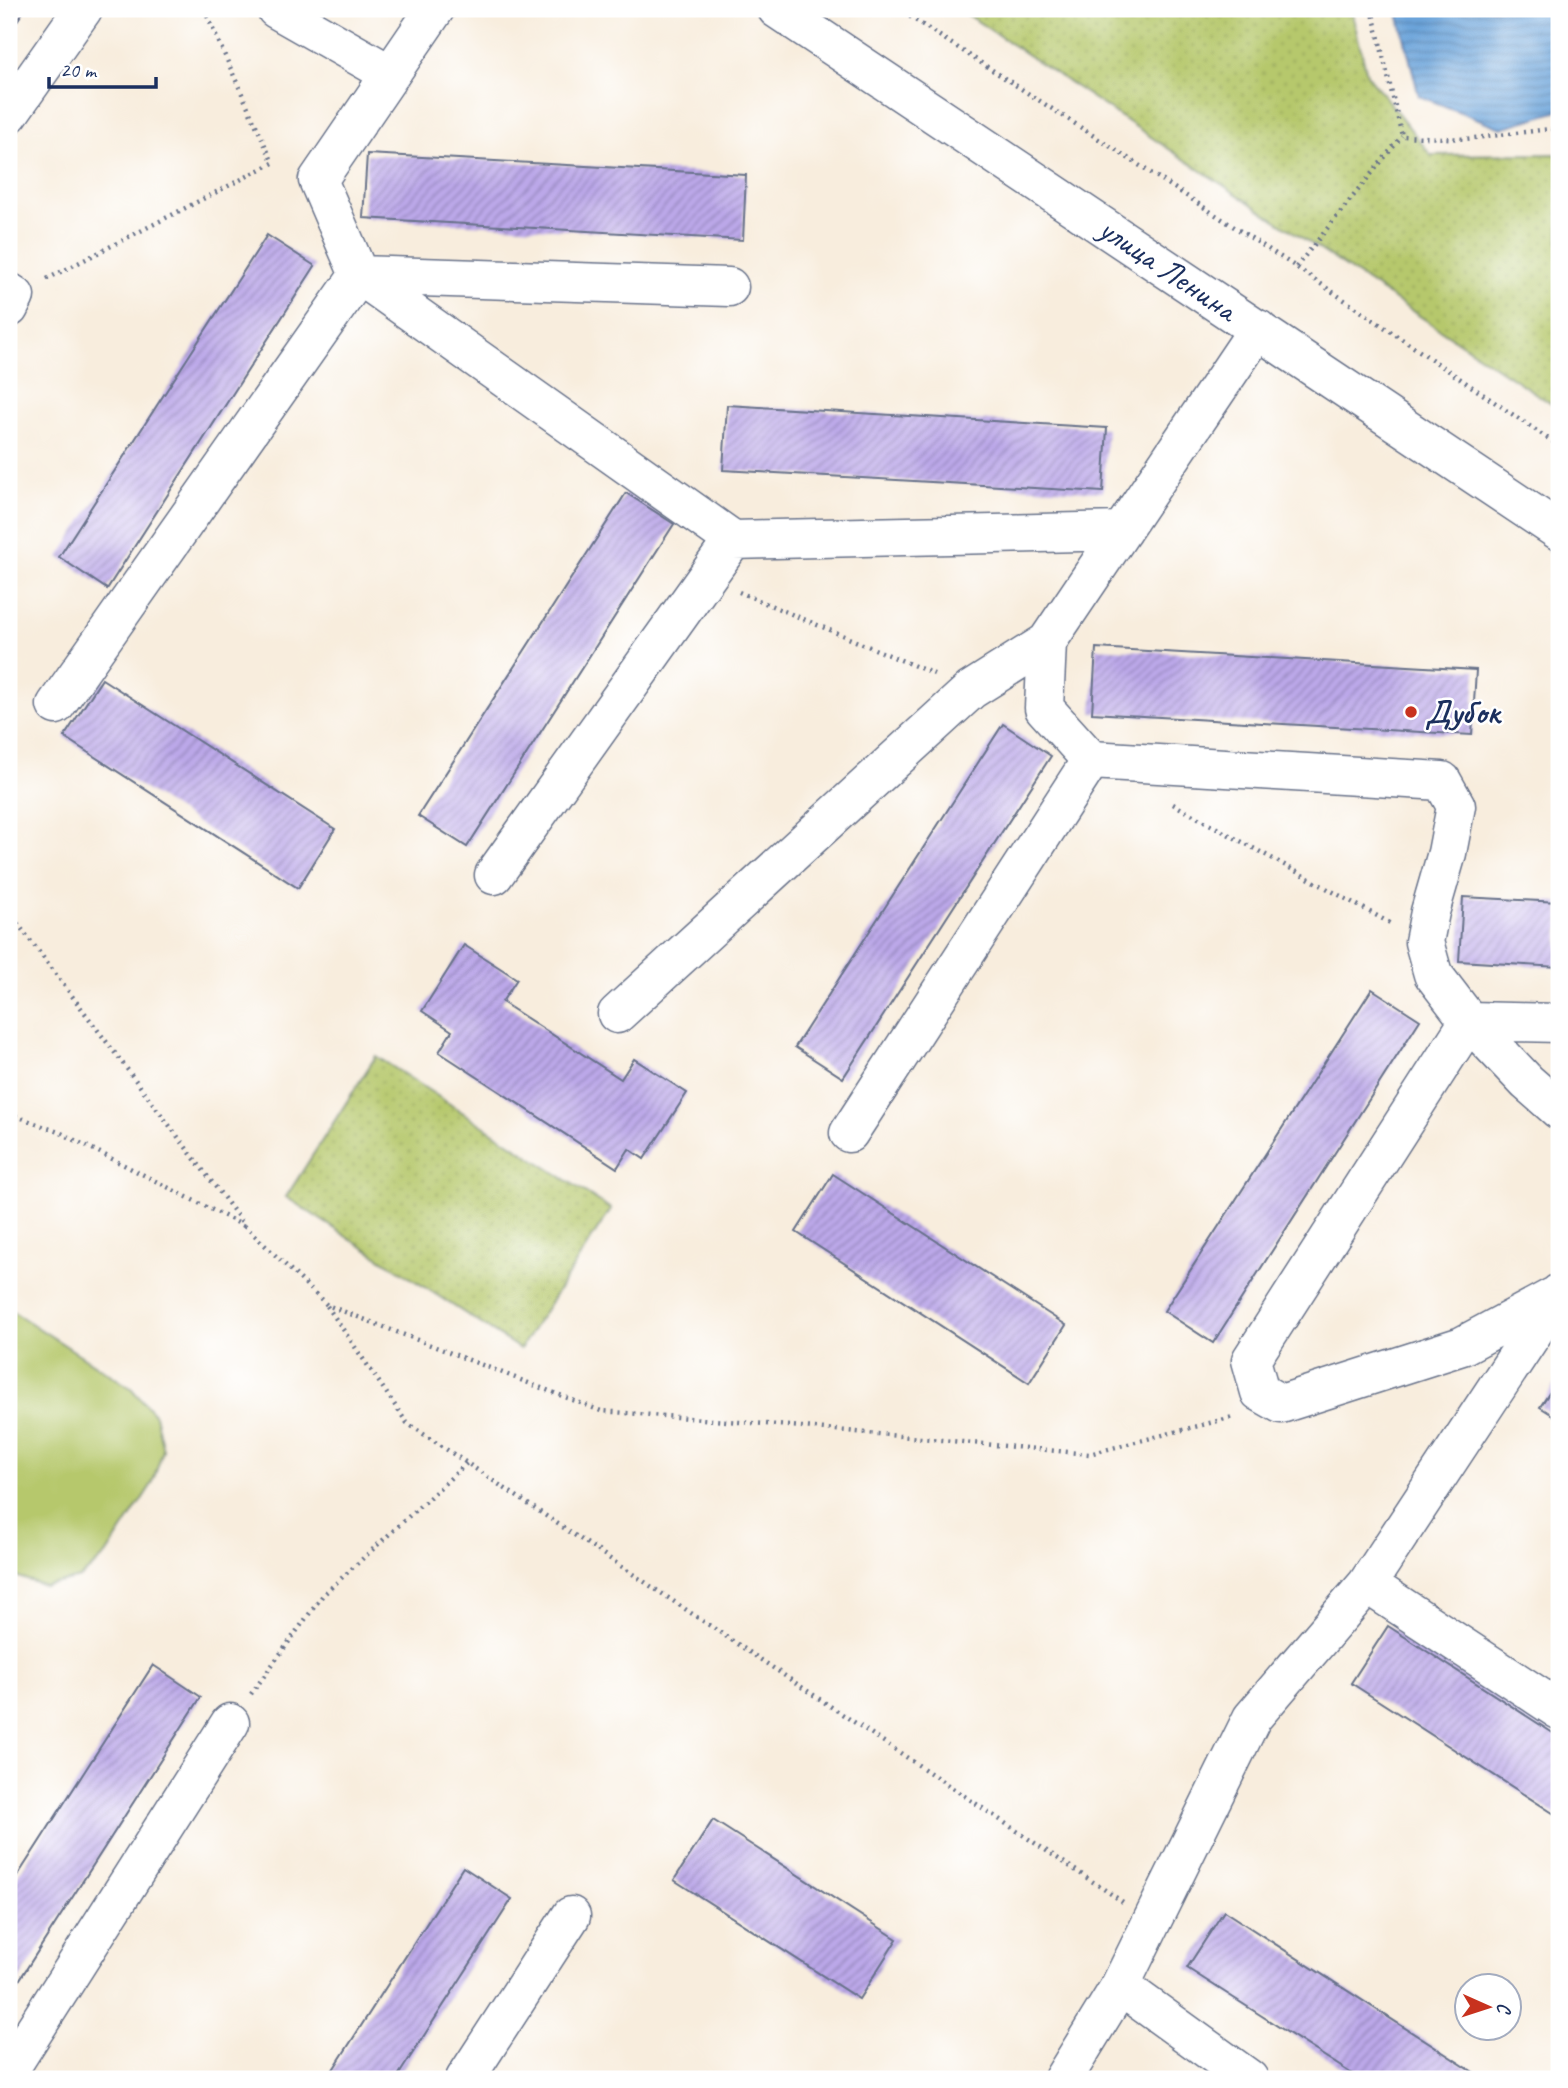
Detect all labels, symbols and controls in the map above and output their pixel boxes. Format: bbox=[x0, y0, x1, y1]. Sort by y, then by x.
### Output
scale bar bbox=[49, 46, 156, 90]
text: 20 m bbox=[60, 57, 98, 83]
street label: улица Ленина bbox=[1090, 207, 1247, 332]
place label: Дубок bbox=[1425, 691, 1503, 733]
marker: Дубок bbox=[1403, 704, 1419, 720]
north arrow bbox=[1452, 1972, 1522, 2042]
text: С bbox=[1492, 2003, 1516, 2016]

